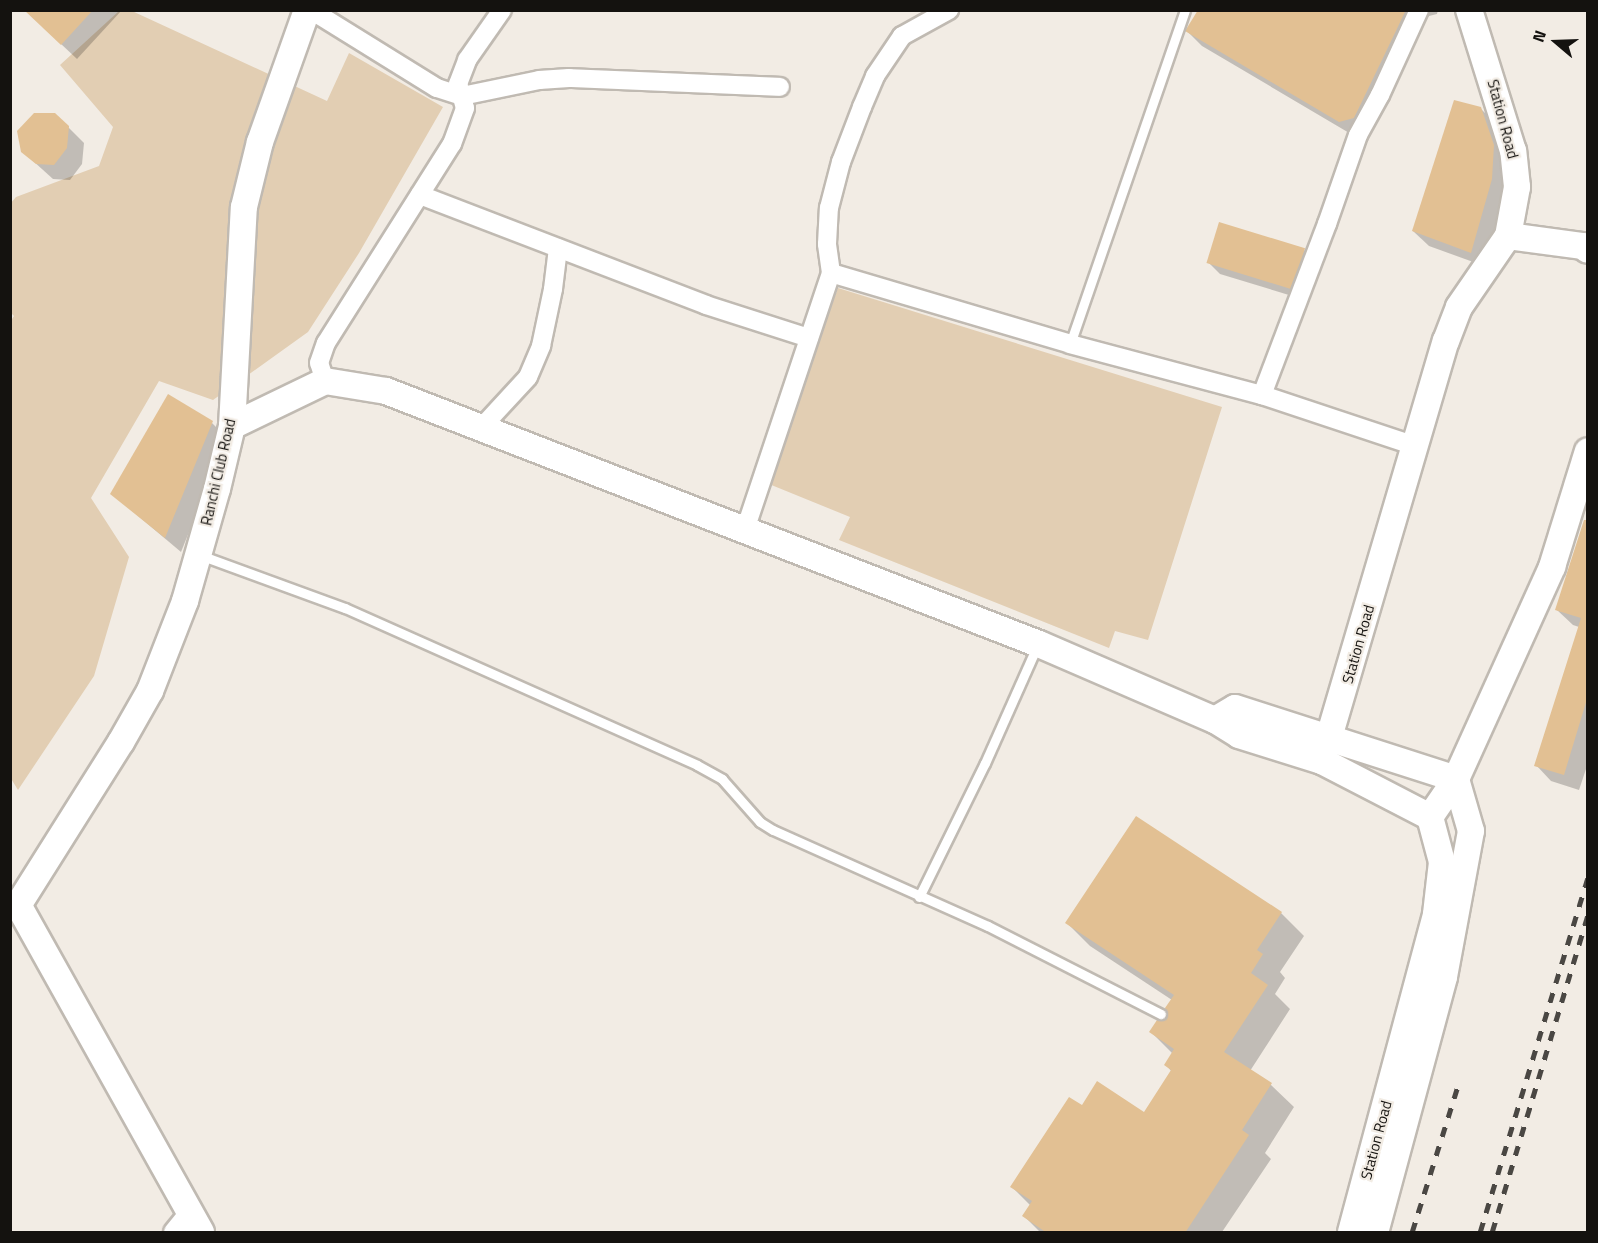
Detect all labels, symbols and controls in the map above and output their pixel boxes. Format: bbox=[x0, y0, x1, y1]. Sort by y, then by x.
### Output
north arrow bbox=[1526, 12, 1586, 72]
text: N bbox=[1526, 27, 1552, 45]
street label: Station Road bbox=[1484, 78, 1522, 160]
street label: Ranchi Club Road bbox=[197, 417, 239, 527]
street label: Station Road bbox=[1338, 603, 1378, 685]
street label: Station Road bbox=[1357, 1099, 1395, 1181]

